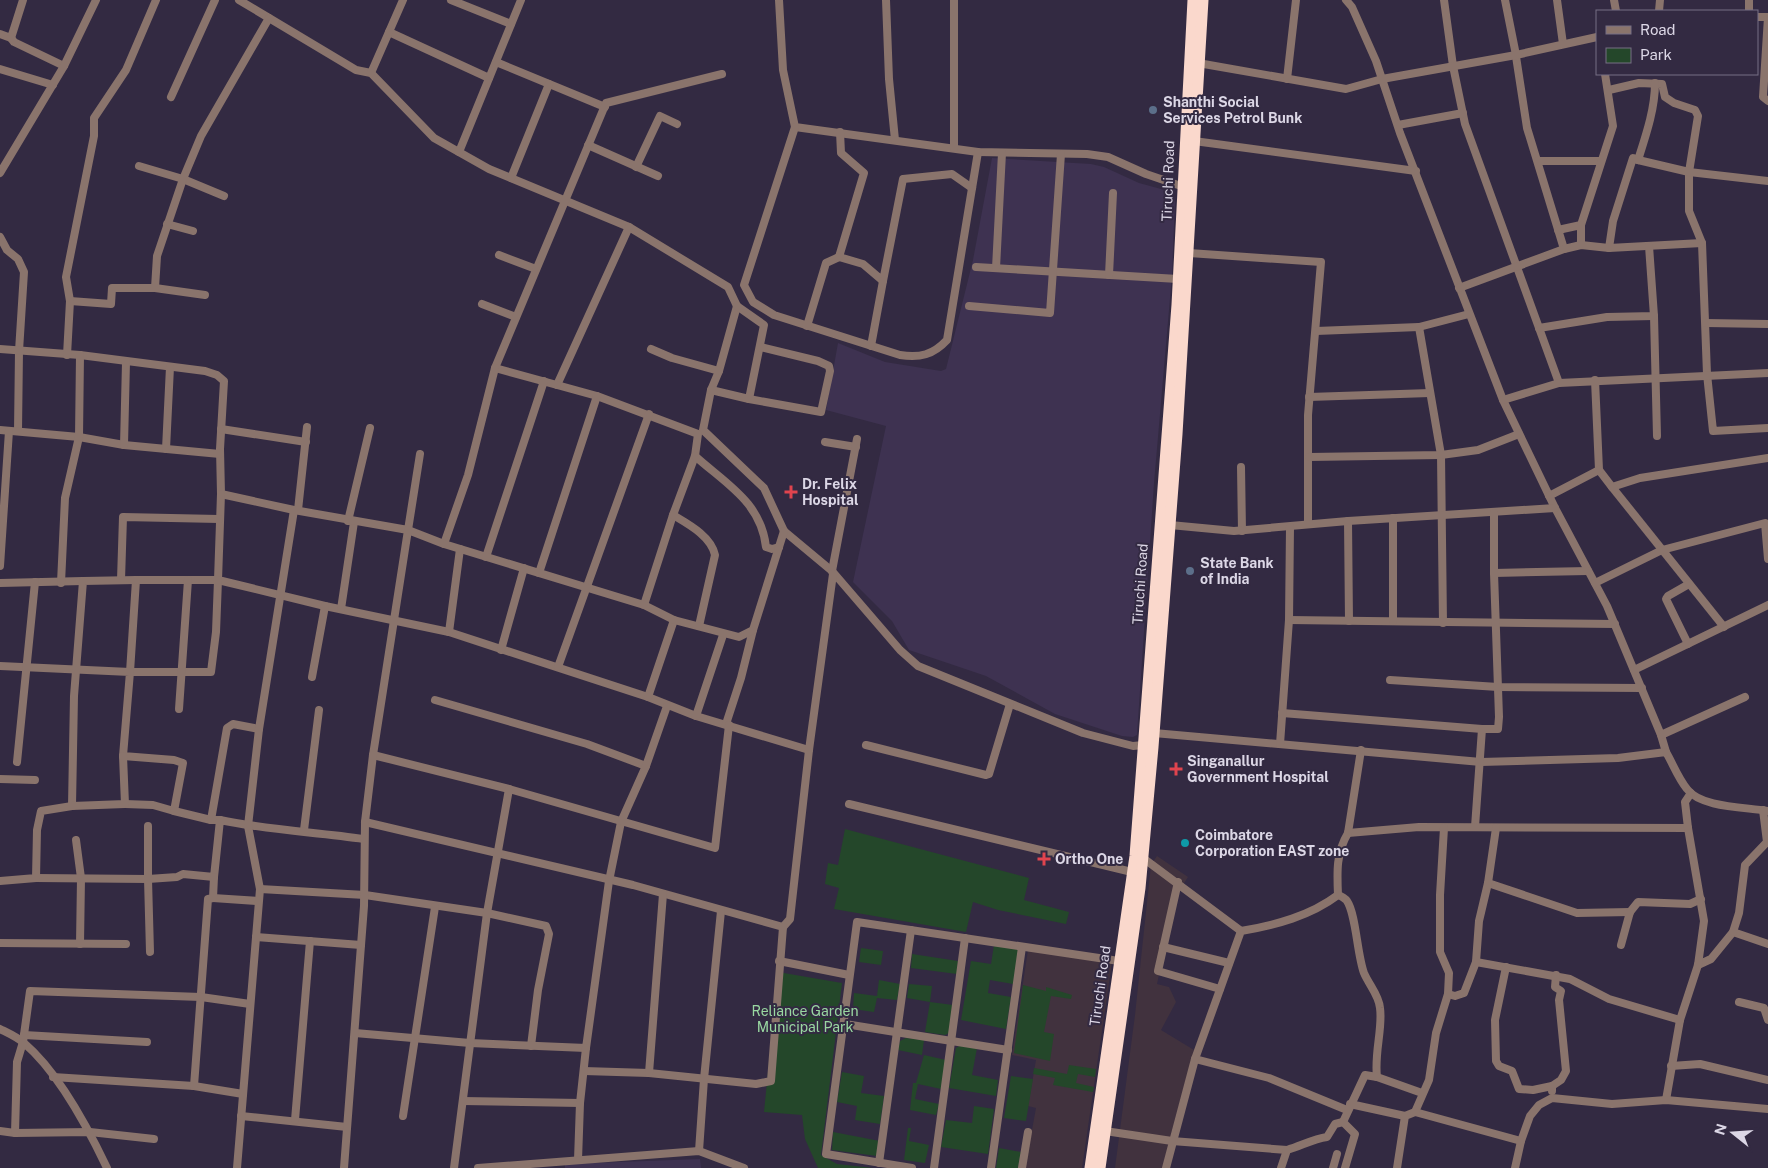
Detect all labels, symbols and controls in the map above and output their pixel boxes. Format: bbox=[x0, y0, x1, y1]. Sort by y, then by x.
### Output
legend bbox=[1596, 10, 1758, 75]
text: Road bbox=[1640, 21, 1676, 38]
text: Park bbox=[1640, 46, 1672, 63]
place label: Shanthi Social Services Petrol Bunk bbox=[1163, 94, 1302, 126]
marker: Shanthi Social Services Petrol Bunk bbox=[1147, 104, 1159, 116]
street label: Tiruchi Road bbox=[1159, 140, 1177, 222]
place label: Dr. Felix Hospital bbox=[802, 476, 859, 508]
marker: Dr. Felix Hospital bbox=[784, 485, 798, 499]
street label: Tiruchi Road bbox=[1129, 543, 1151, 625]
place label: State Bank of India bbox=[1200, 555, 1274, 587]
marker: State Bank of India bbox=[1184, 565, 1196, 577]
place label: Singanallur Government Hospital bbox=[1187, 753, 1329, 785]
marker: Singanallur Government Hospital bbox=[1169, 762, 1183, 776]
place label: Coimbatore Corporation EAST zone bbox=[1195, 827, 1349, 859]
marker: Coimbatore Corporation EAST zone bbox=[1179, 837, 1191, 849]
place label: Ortho One bbox=[1055, 851, 1123, 867]
marker: Ortho One bbox=[1037, 852, 1051, 866]
street label: Tiruchi Road bbox=[1086, 945, 1114, 1027]
park label: Reliance Garden Municipal Park bbox=[751, 1003, 859, 1035]
north arrow bbox=[1708, 1108, 1758, 1158]
text: N bbox=[1711, 1122, 1730, 1137]

